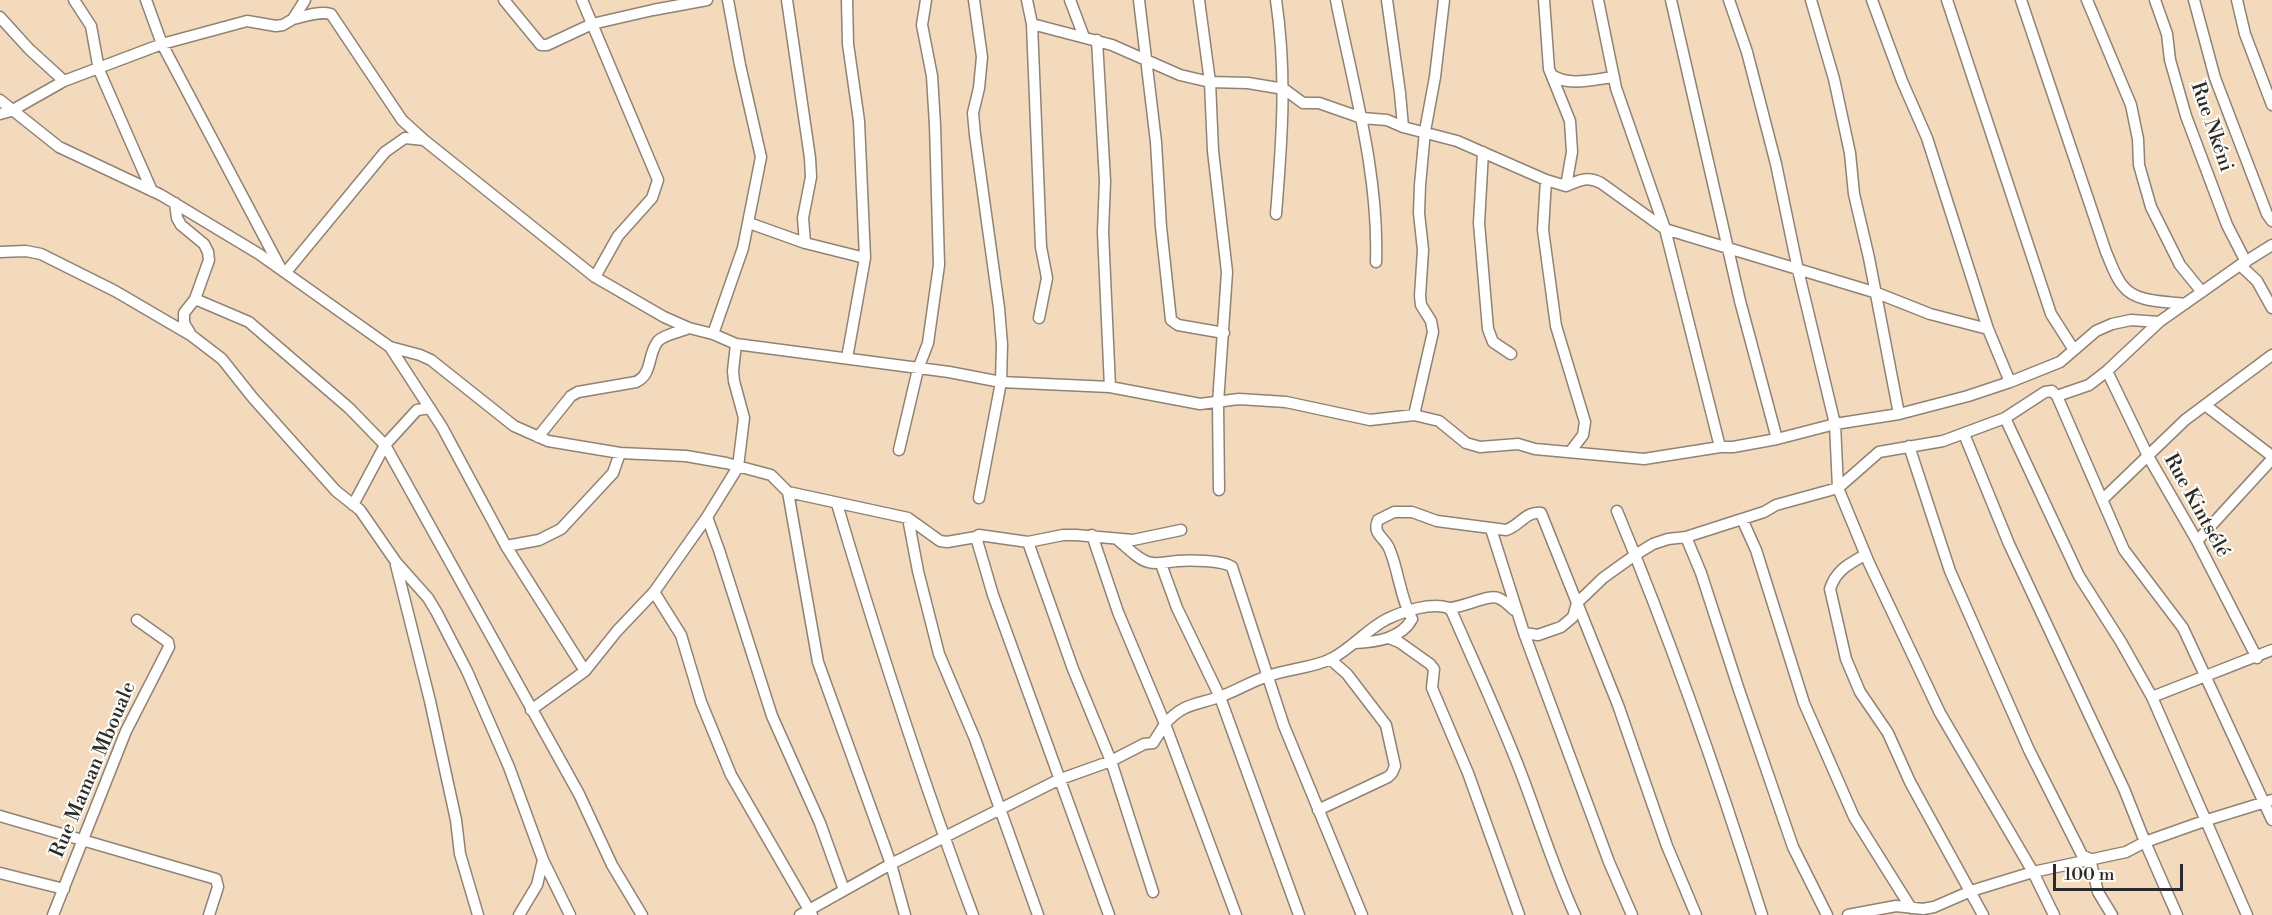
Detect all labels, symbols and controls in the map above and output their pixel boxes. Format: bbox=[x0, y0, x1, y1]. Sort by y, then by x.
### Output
street label: Rue Nkéni bbox=[2184, 79, 2238, 175]
street label: Rue Kintsélé bbox=[2158, 450, 2234, 562]
street label: Rue Maman Mbouale bbox=[46, 678, 142, 862]
scale bar bbox=[2056, 852, 2186, 890]
text: 100 m bbox=[2064, 863, 2115, 886]

